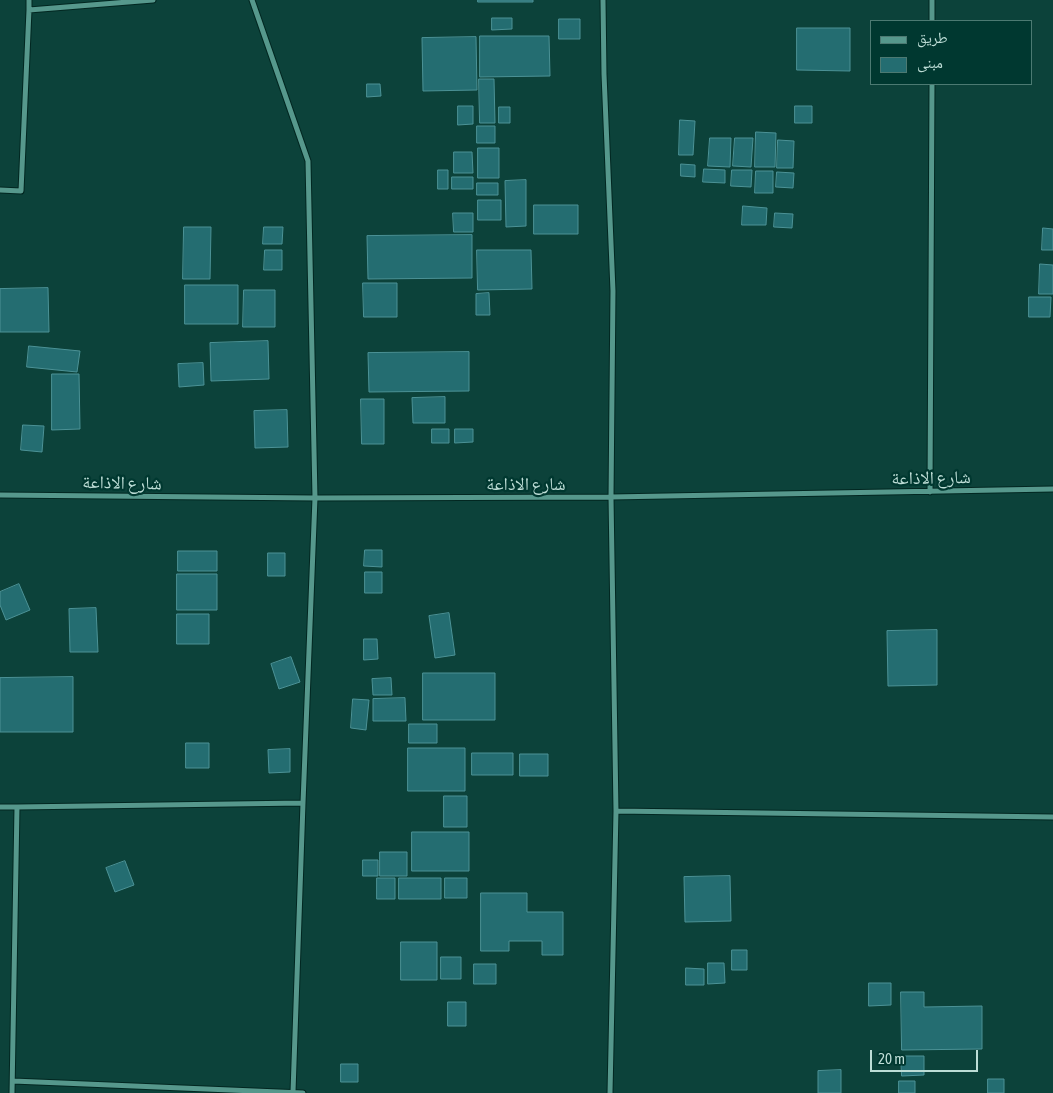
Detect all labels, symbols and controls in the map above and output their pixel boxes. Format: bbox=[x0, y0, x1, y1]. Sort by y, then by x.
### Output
legend bbox=[870, 20, 1033, 85]
text: طريق bbox=[917, 29, 948, 46]
text: مبنى bbox=[917, 54, 943, 71]
street label: شارع الاذاعة bbox=[891, 467, 971, 489]
street label: شارع الاذاعة bbox=[82, 472, 162, 494]
street label: شارع الاذاعة bbox=[486, 473, 566, 495]
scale bar bbox=[873, 1040, 980, 1072]
text: 20 m bbox=[878, 1050, 905, 1067]

